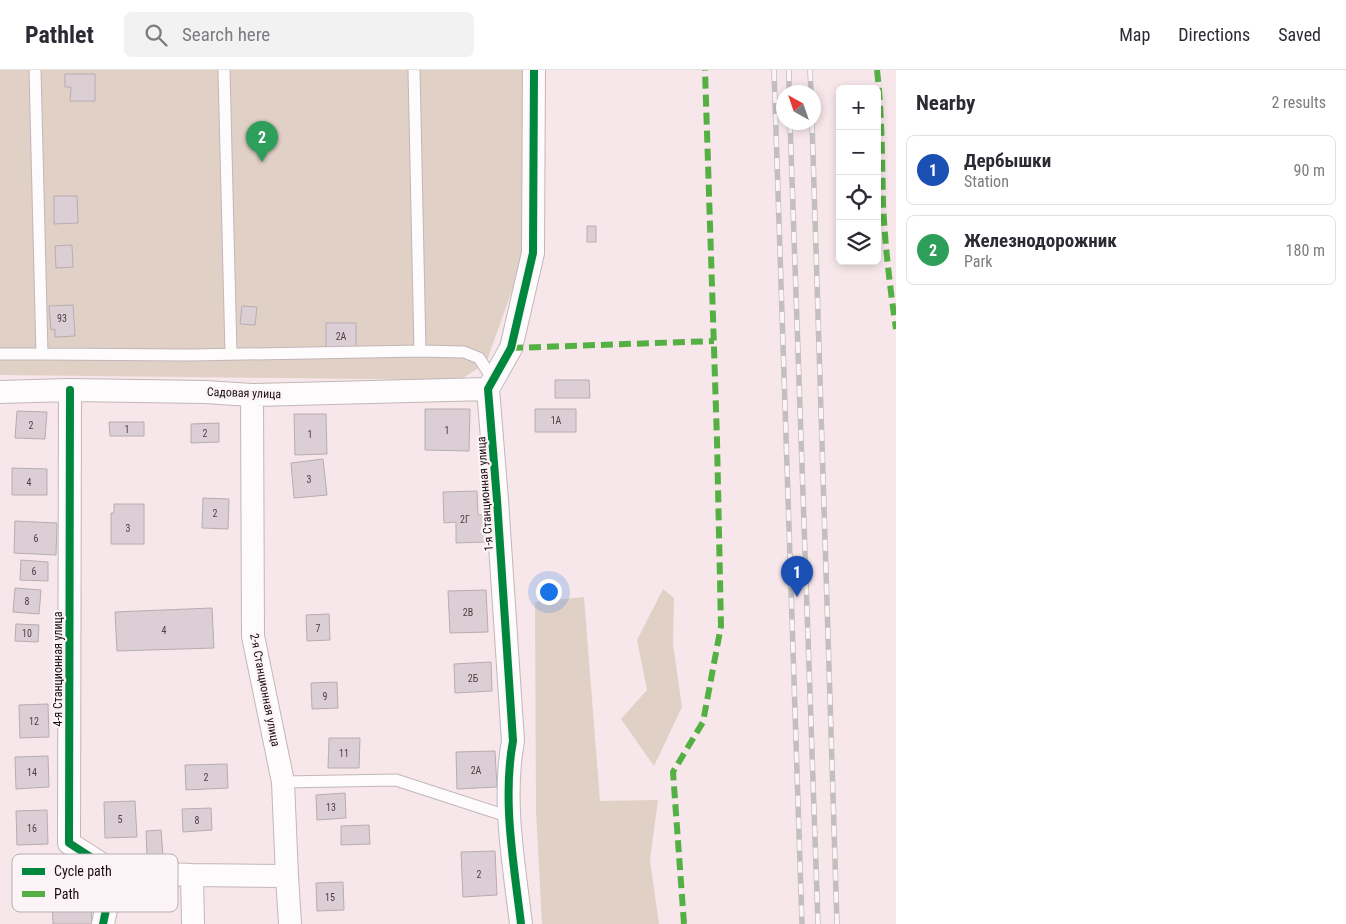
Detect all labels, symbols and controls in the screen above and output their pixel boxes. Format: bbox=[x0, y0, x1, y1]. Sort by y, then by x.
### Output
search box bbox=[124, 12, 474, 57]
text: Pathlet bbox=[25, 21, 94, 49]
icon: search bbox=[142, 21, 170, 49]
text: Search here bbox=[182, 23, 270, 46]
text: Map bbox=[1119, 24, 1150, 45]
text: Directions bbox=[1178, 24, 1250, 45]
text: Saved bbox=[1278, 24, 1321, 45]
north arrow bbox=[776, 85, 821, 130]
map controls bbox=[836, 85, 881, 265]
button: + bbox=[836, 85, 881, 130]
text: Nearby bbox=[916, 91, 975, 115]
text: 2 results bbox=[1271, 93, 1326, 112]
pin: 2 bbox=[246, 121, 278, 162]
button: − bbox=[836, 130, 881, 175]
text: Дербышки bbox=[964, 149, 1051, 172]
text: 1 bbox=[929, 161, 937, 180]
text: 90 m bbox=[1293, 161, 1325, 180]
text: Station bbox=[964, 172, 1009, 191]
button: locate bbox=[836, 175, 881, 220]
button: layers bbox=[836, 220, 881, 265]
text: Железнодорожник bbox=[964, 229, 1117, 252]
text: 2 bbox=[929, 241, 937, 260]
text: 180 m bbox=[1286, 241, 1325, 260]
text: Park bbox=[964, 252, 993, 271]
house number: 93 bbox=[57, 313, 67, 324]
house number: 2А bbox=[336, 331, 347, 342]
street label: Садовая улица bbox=[207, 385, 282, 401]
house number: 1А bbox=[551, 415, 562, 426]
house number: 2 bbox=[29, 420, 34, 431]
house number: 1 bbox=[125, 424, 129, 435]
house number: 1 bbox=[445, 425, 449, 436]
house number: 2 bbox=[203, 428, 208, 439]
house number: 1 bbox=[308, 429, 312, 440]
street label: 1-я Станционная улица bbox=[474, 436, 496, 552]
house number: 3 bbox=[307, 474, 312, 485]
house number: 4 bbox=[27, 477, 32, 488]
house number: 2 bbox=[213, 508, 218, 519]
house number: 2Г bbox=[460, 514, 470, 525]
house number: 3 bbox=[126, 523, 131, 534]
house number: 6 bbox=[34, 533, 39, 544]
pin: 1 bbox=[781, 556, 813, 597]
house number: 6 bbox=[32, 566, 37, 577]
your location bbox=[536, 579, 562, 605]
house number: 8 bbox=[25, 596, 30, 607]
house number: 2В bbox=[463, 607, 473, 618]
street label: 4-я Станционная улица bbox=[51, 611, 65, 727]
house number: 7 bbox=[316, 623, 321, 634]
house number: 4 bbox=[162, 625, 167, 636]
house number: 10 bbox=[22, 628, 32, 639]
street label: 2-я Станционная улица bbox=[247, 632, 283, 748]
house number: 2Б bbox=[468, 673, 479, 684]
house number: 9 bbox=[323, 691, 328, 702]
house number: 12 bbox=[29, 716, 39, 727]
house number: 11 bbox=[339, 748, 349, 759]
house number: 2А bbox=[471, 765, 482, 776]
house number: 14 bbox=[27, 767, 37, 778]
house number: 2 bbox=[204, 772, 209, 783]
house number: 13 bbox=[326, 802, 336, 813]
house number: 5 bbox=[118, 814, 123, 825]
house number: 8 bbox=[195, 815, 200, 826]
house number: 16 bbox=[27, 823, 37, 834]
legend bbox=[12, 854, 178, 912]
text: Cycle path bbox=[54, 863, 112, 879]
house number: 2 bbox=[477, 869, 482, 880]
text: Path bbox=[54, 886, 79, 902]
house number: 15 bbox=[325, 892, 335, 903]

